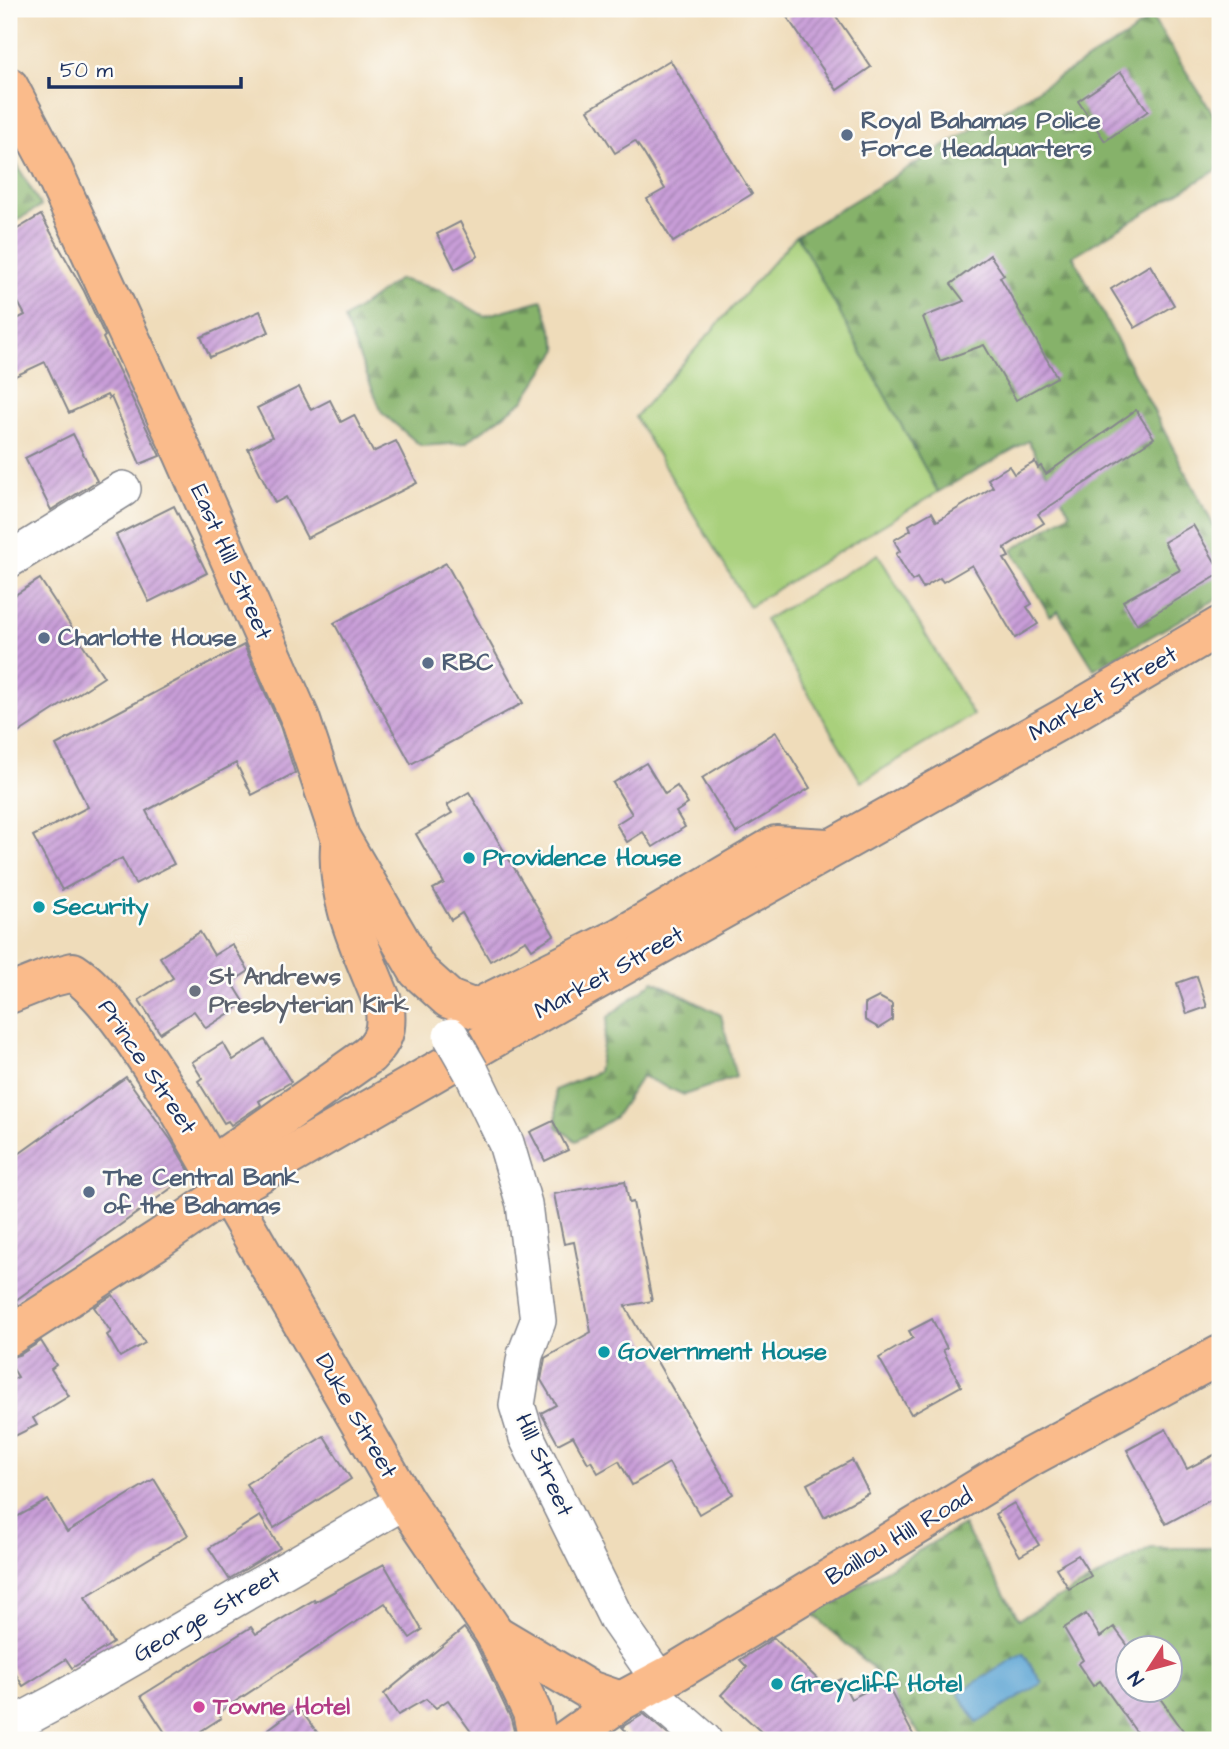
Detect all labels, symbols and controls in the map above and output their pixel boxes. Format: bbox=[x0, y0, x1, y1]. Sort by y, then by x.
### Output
scale bar bbox=[49, 46, 242, 90]
text: 50 m bbox=[60, 56, 114, 85]
place label: Royal Bahamas Police Force Headquarters bbox=[861, 104, 1101, 166]
marker: Royal Bahamas Police Force Headquarters bbox=[839, 127, 855, 143]
street label: East Hill Street bbox=[181, 479, 281, 646]
place label: Charlotte House bbox=[58, 621, 237, 655]
marker: Charlotte House bbox=[36, 630, 52, 646]
street label: Market Street bbox=[1022, 638, 1184, 750]
place label: RBC bbox=[442, 646, 493, 680]
marker: RBC bbox=[420, 655, 436, 671]
place label: Providence House bbox=[483, 841, 681, 875]
marker: Providence House bbox=[461, 850, 477, 866]
place label: Security bbox=[52, 890, 149, 926]
marker: Security bbox=[31, 899, 47, 915]
street label: Market Street bbox=[528, 918, 690, 1028]
place label: St Andrews Presbyterian Kirk bbox=[208, 960, 409, 1024]
marker: St Andrews Presbyterian Kirk bbox=[187, 983, 203, 999]
street label: Prince Street bbox=[89, 993, 205, 1141]
place label: The Central Bank of the Bahamas bbox=[102, 1161, 299, 1223]
marker: The Central Bank of the Bahamas bbox=[81, 1184, 97, 1200]
place label: Government House bbox=[618, 1335, 827, 1369]
marker: Government House bbox=[596, 1344, 612, 1360]
street label: Duke Street bbox=[306, 1347, 406, 1485]
street label: Hill Street bbox=[506, 1408, 582, 1522]
street label: Baillou Hill Road bbox=[819, 1480, 979, 1594]
street label: George Street bbox=[127, 1559, 288, 1672]
north arrow bbox=[1114, 1634, 1184, 1704]
text: N bbox=[1122, 1665, 1151, 1691]
place label: Greycliff Hotel bbox=[791, 1667, 962, 1703]
marker: Greycliff Hotel bbox=[769, 1676, 785, 1692]
place label: Towne Hotel bbox=[212, 1690, 350, 1724]
marker: Towne Hotel bbox=[191, 1699, 207, 1715]

